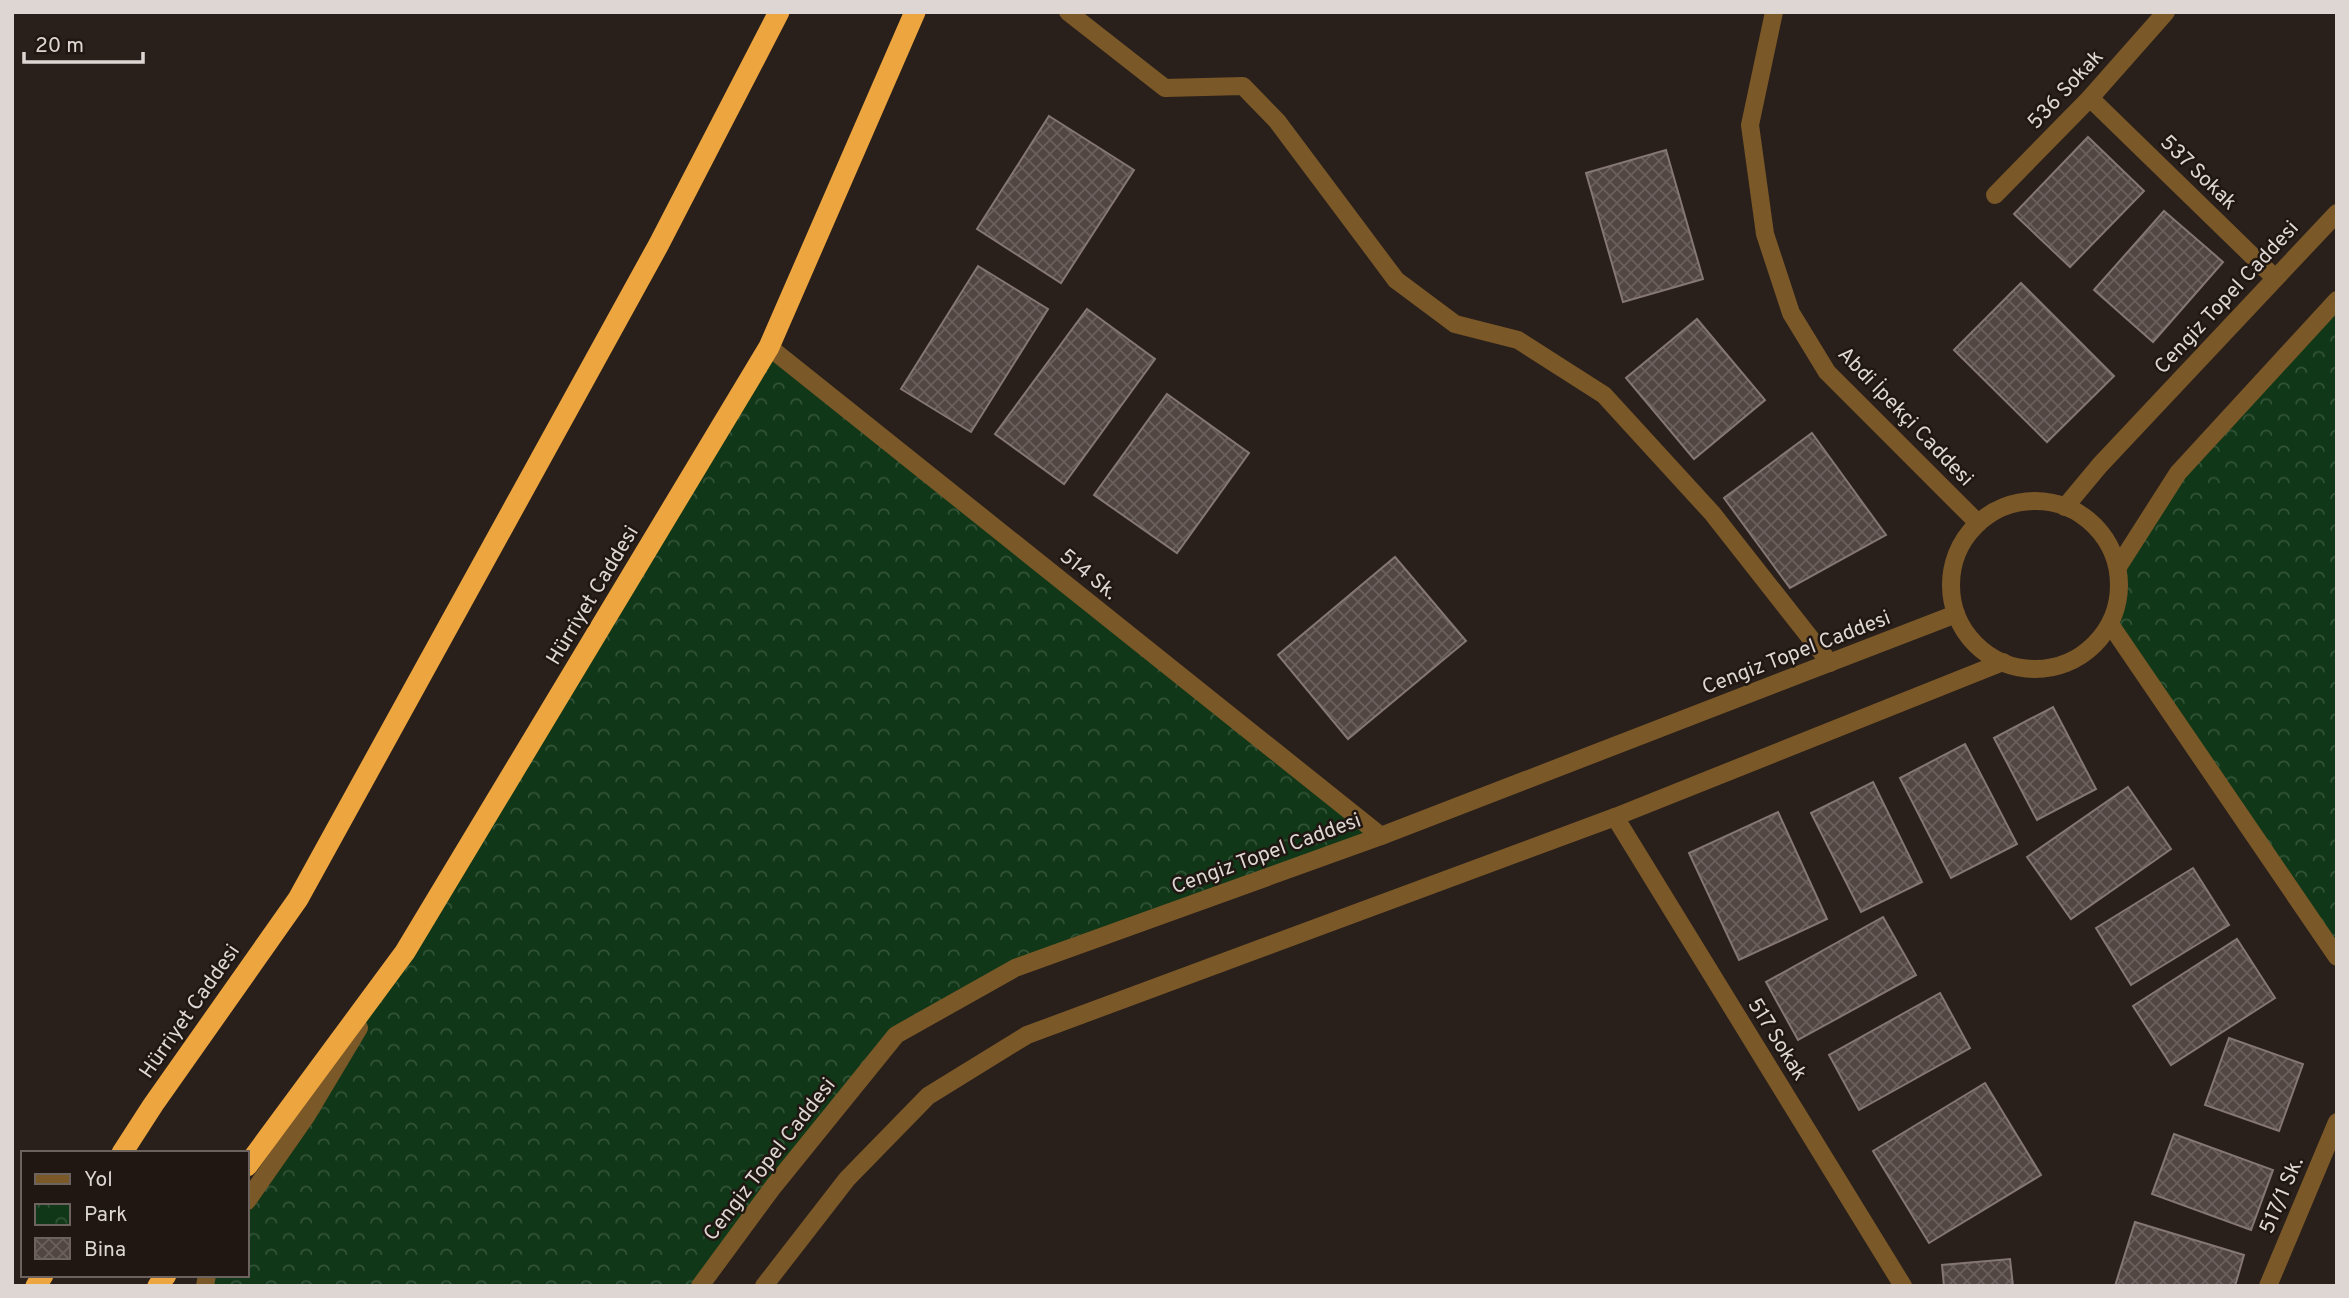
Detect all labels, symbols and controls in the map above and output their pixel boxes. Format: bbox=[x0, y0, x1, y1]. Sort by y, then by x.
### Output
scale bar bbox=[24, 21, 144, 65]
text: 20 m bbox=[35, 33, 84, 60]
street label: 536 Sokak bbox=[2022, 44, 2110, 136]
street label: 537 Sokak bbox=[2154, 130, 2242, 217]
street label: Cengiz Topel Caddesi bbox=[2149, 216, 2305, 380]
street label: Abdi İpekçi Caddesi bbox=[1831, 341, 1979, 493]
street label: Hürriyet Caddesi bbox=[541, 521, 645, 670]
street label: 514 Sk. bbox=[1054, 544, 1123, 607]
street label: Cengiz Topel Caddesi bbox=[1698, 605, 1895, 702]
street label: Cengiz Topel Caddesi bbox=[1168, 808, 1365, 901]
street label: Hürriyet Caddesi bbox=[134, 939, 247, 1084]
street label: 517 Sokak bbox=[1741, 993, 1813, 1086]
street label: Cengiz Topel Caddesi bbox=[698, 1073, 842, 1247]
legend bbox=[21, 1151, 248, 1277]
street label: 517/1 Sk. bbox=[2254, 1153, 2311, 1238]
text: Yol bbox=[84, 1167, 113, 1194]
text: Park bbox=[84, 1202, 127, 1229]
text: Bina bbox=[84, 1237, 126, 1264]

